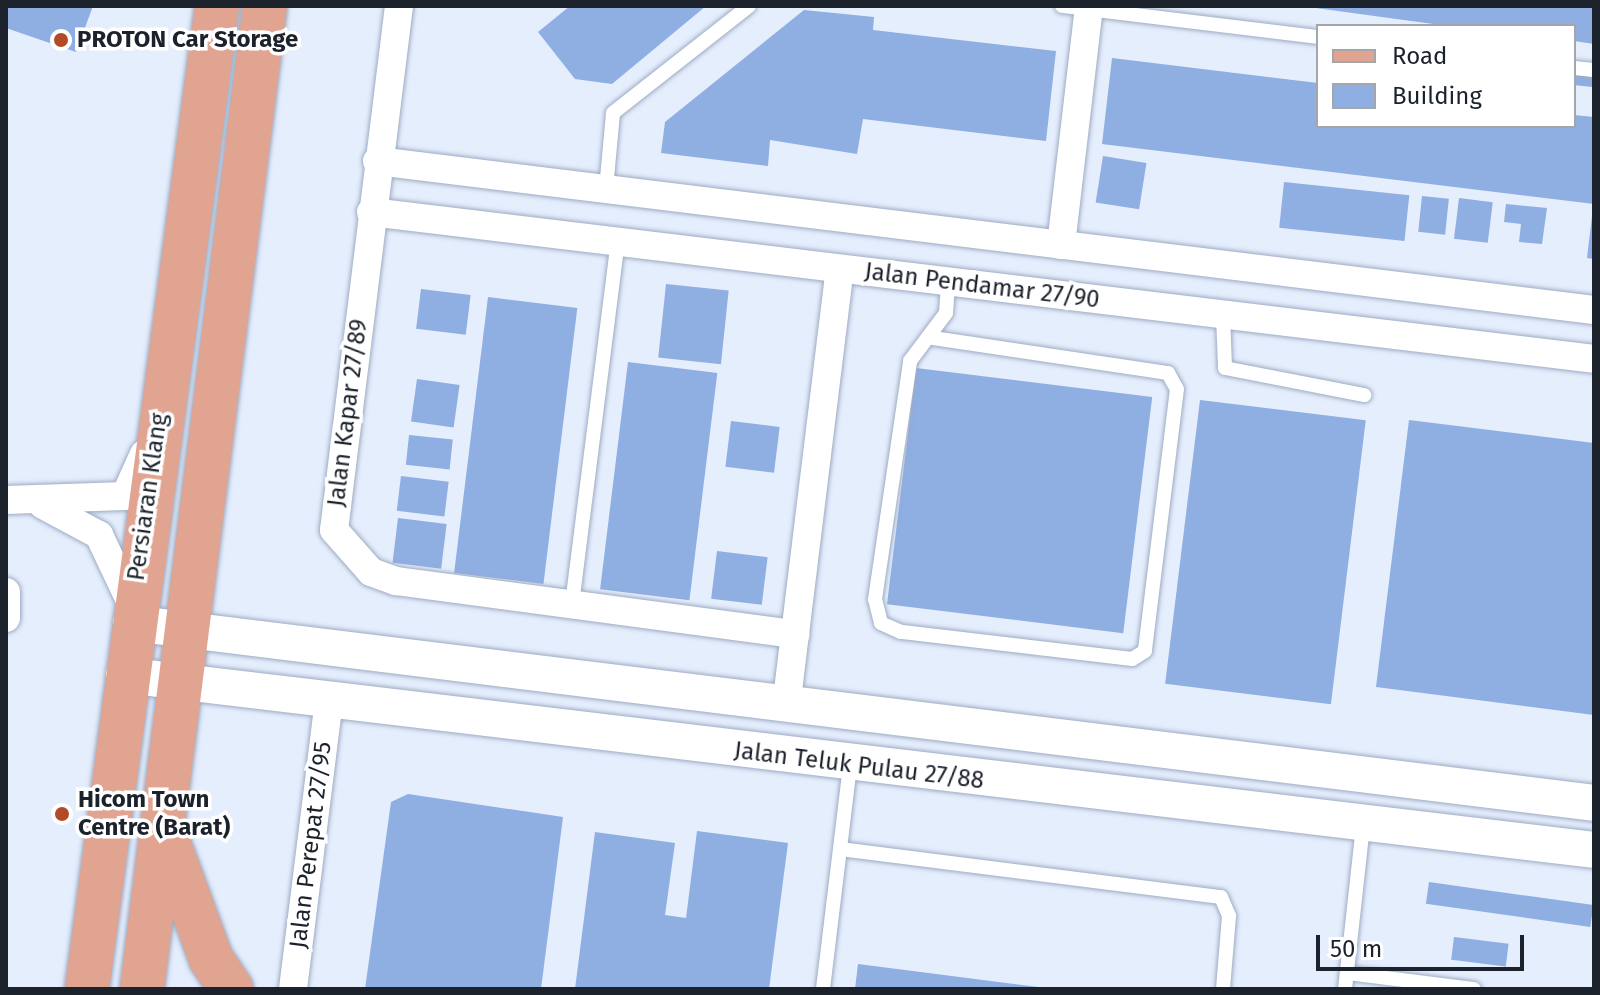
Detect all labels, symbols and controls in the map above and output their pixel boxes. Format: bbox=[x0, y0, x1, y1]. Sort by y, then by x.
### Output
legend bbox=[1316, 24, 1576, 128]
place label: PROTON Car Storage bbox=[77, 26, 298, 54]
marker: PROTON Car Storage bbox=[52, 31, 70, 49]
text: Road bbox=[1392, 42, 1447, 70]
text: Building bbox=[1392, 82, 1482, 110]
street label: Jalan Pendamar 27/90 bbox=[863, 257, 1101, 315]
street label: Jalan Kapar 27/89 bbox=[322, 318, 374, 508]
street label: Persiaran Klang bbox=[122, 411, 174, 583]
street label: Jalan Teluk Pulau 27/88 bbox=[732, 736, 986, 796]
street label: Jalan Perepat 27/95 bbox=[284, 740, 338, 950]
place label: Hicom Town Centre (Barat) bbox=[78, 786, 230, 842]
marker: Hicom Town Centre (Barat) bbox=[53, 805, 71, 823]
scale bar bbox=[1320, 919, 1528, 969]
text: 50 m bbox=[1330, 935, 1382, 963]

